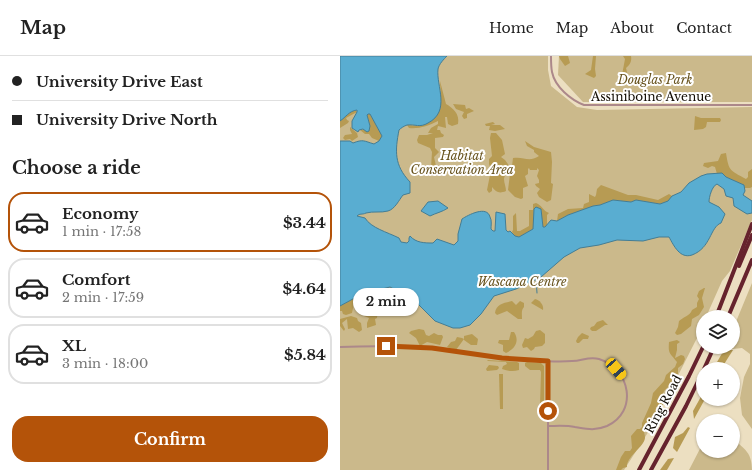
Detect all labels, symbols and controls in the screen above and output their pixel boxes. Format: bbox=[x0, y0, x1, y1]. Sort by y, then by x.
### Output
text: Map bbox=[20, 16, 66, 39]
text: Home bbox=[489, 19, 534, 37]
text: Map bbox=[556, 19, 588, 37]
text: About bbox=[610, 19, 654, 37]
text: Contact bbox=[676, 19, 732, 37]
text: University Drive East bbox=[36, 72, 203, 91]
park label: Douglas Park bbox=[617, 72, 692, 87]
street label: Assiniboine Avenue bbox=[590, 89, 711, 104]
text: University Drive North bbox=[36, 110, 217, 129]
park label: Habitat Conservation Area bbox=[411, 148, 514, 177]
text: Choose a ride bbox=[12, 157, 141, 179]
icon: car bbox=[14, 204, 50, 240]
text: Economy bbox=[62, 204, 139, 223]
text: $3.44 bbox=[283, 213, 326, 232]
text: 1 min · 17:58 bbox=[62, 223, 141, 240]
icon: car bbox=[14, 270, 50, 306]
text: Comfort bbox=[62, 270, 130, 289]
park label: Wascana Centre bbox=[478, 274, 567, 289]
text: $4.64 bbox=[283, 279, 326, 298]
callout: 2 min bbox=[353, 288, 419, 316]
text: 2 min · 17:59 bbox=[62, 289, 144, 306]
text: 2 min bbox=[366, 293, 406, 310]
map controls bbox=[696, 310, 740, 458]
button: layers bbox=[696, 310, 740, 354]
icon: car bbox=[14, 336, 50, 372]
text: XL bbox=[62, 336, 86, 355]
route end bbox=[377, 337, 395, 355]
text: $5.84 bbox=[284, 345, 326, 364]
text: 3 min · 18:00 bbox=[62, 355, 148, 372]
car bbox=[604, 356, 628, 382]
button: + bbox=[696, 362, 740, 406]
street label: Ring Road bbox=[641, 372, 685, 436]
route start bbox=[539, 402, 557, 420]
button: − bbox=[696, 414, 740, 458]
button: Confirm bbox=[12, 416, 328, 462]

